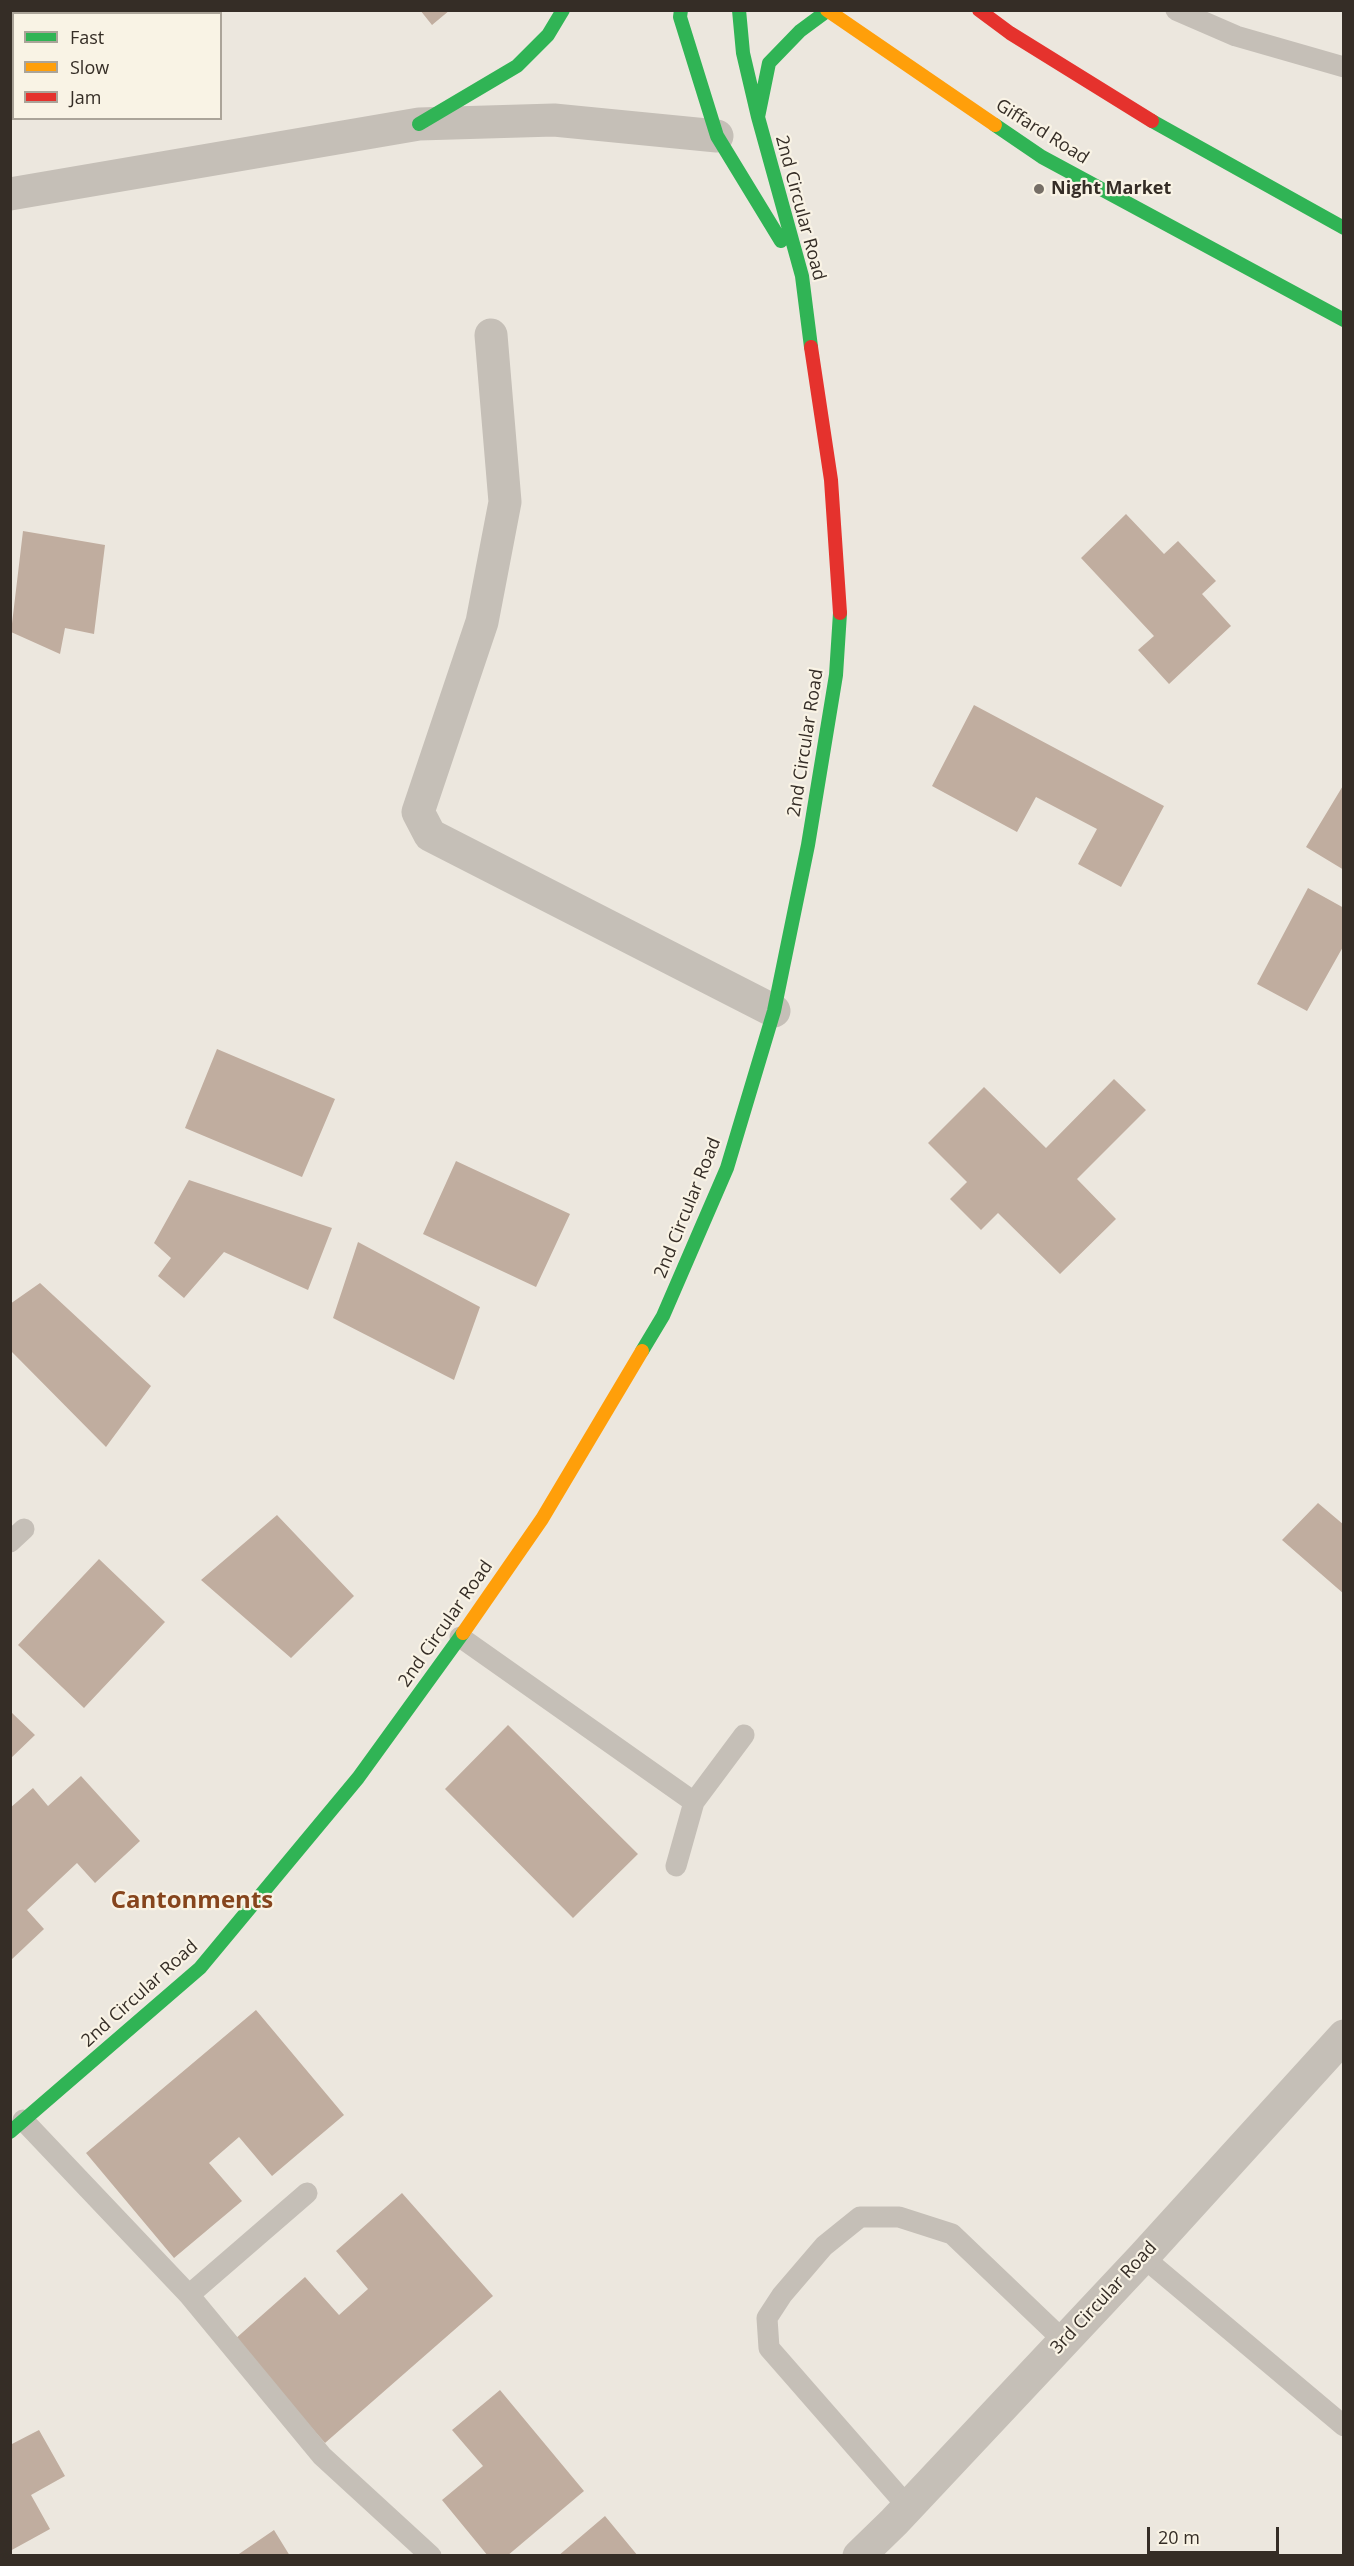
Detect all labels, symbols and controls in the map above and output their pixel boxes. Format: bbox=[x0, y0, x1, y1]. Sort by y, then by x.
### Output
legend bbox=[12, 12, 222, 120]
text: Fast bbox=[70, 25, 104, 49]
text: Slow bbox=[70, 55, 109, 79]
text: Jam bbox=[70, 85, 102, 109]
street label: Giffard Road bbox=[991, 95, 1093, 169]
street label: 2nd Circular Road bbox=[770, 133, 830, 283]
place label: Night Market bbox=[1051, 178, 1171, 200]
marker: Night Market bbox=[1032, 182, 1046, 196]
street label: 2nd Circular Road bbox=[784, 668, 828, 818]
street label: 2nd Circular Road bbox=[650, 1135, 726, 1281]
street label: 2nd Circular Road bbox=[394, 1557, 498, 1691]
district label: Cantonments bbox=[111, 1887, 273, 1915]
street label: 2nd Circular Road bbox=[77, 1936, 203, 2052]
street label: 3rd Circular Road bbox=[1046, 2237, 1162, 2359]
scale bar bbox=[1150, 2515, 1282, 2553]
text: 20 m bbox=[1158, 2525, 1200, 2549]

